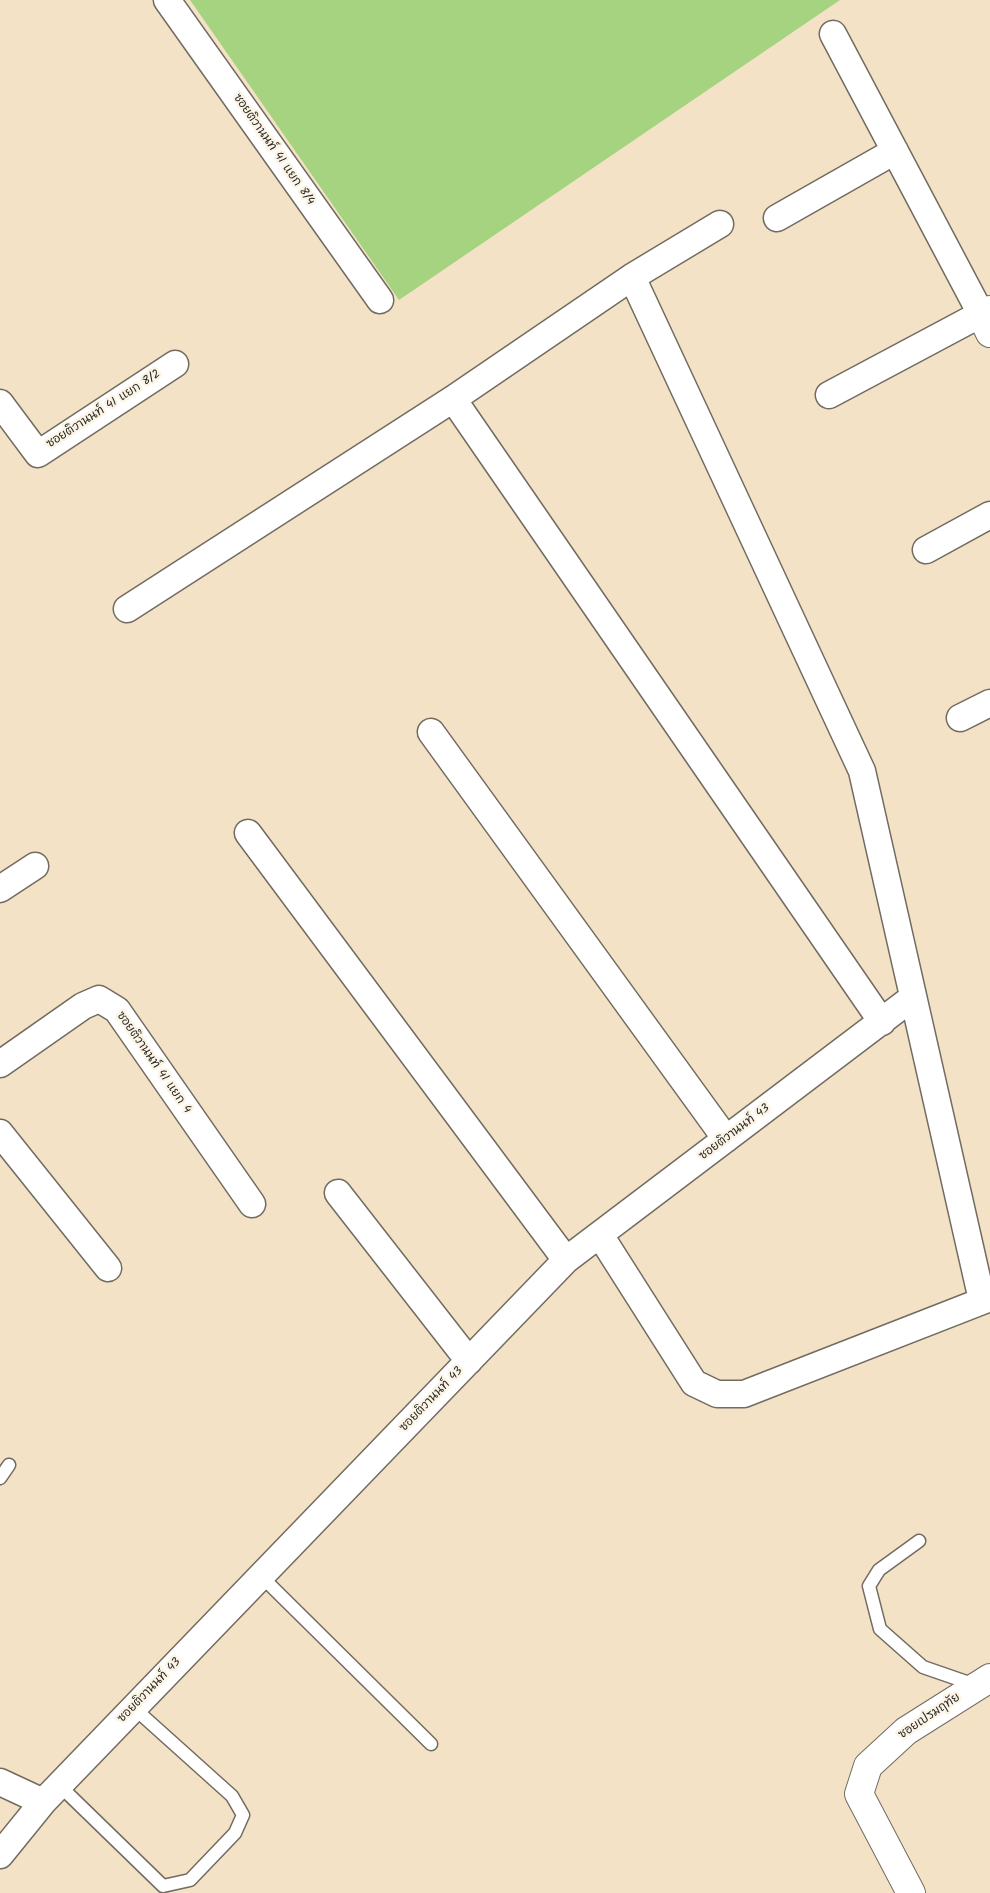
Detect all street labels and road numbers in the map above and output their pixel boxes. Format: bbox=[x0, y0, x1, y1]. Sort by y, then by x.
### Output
street label: ซอยติวานนท์ 41 แยก 8/4 bbox=[229, 92, 317, 208]
street label: ซอยติวานนท์ 41 แยก 8/2 bbox=[44, 368, 164, 452]
street label: ซอยติวานนท์ 41 แยก 4 bbox=[112, 1009, 194, 1117]
street label: ซอยติวานนท์ 43 bbox=[697, 1102, 773, 1164]
street label: ซอยติวานนท์ 43 bbox=[397, 1365, 467, 1435]
street label: ซอยติวานนท์ 43 bbox=[115, 1656, 185, 1726]
street label: ซอยเปรมฤทัย bbox=[896, 1691, 964, 1743]

